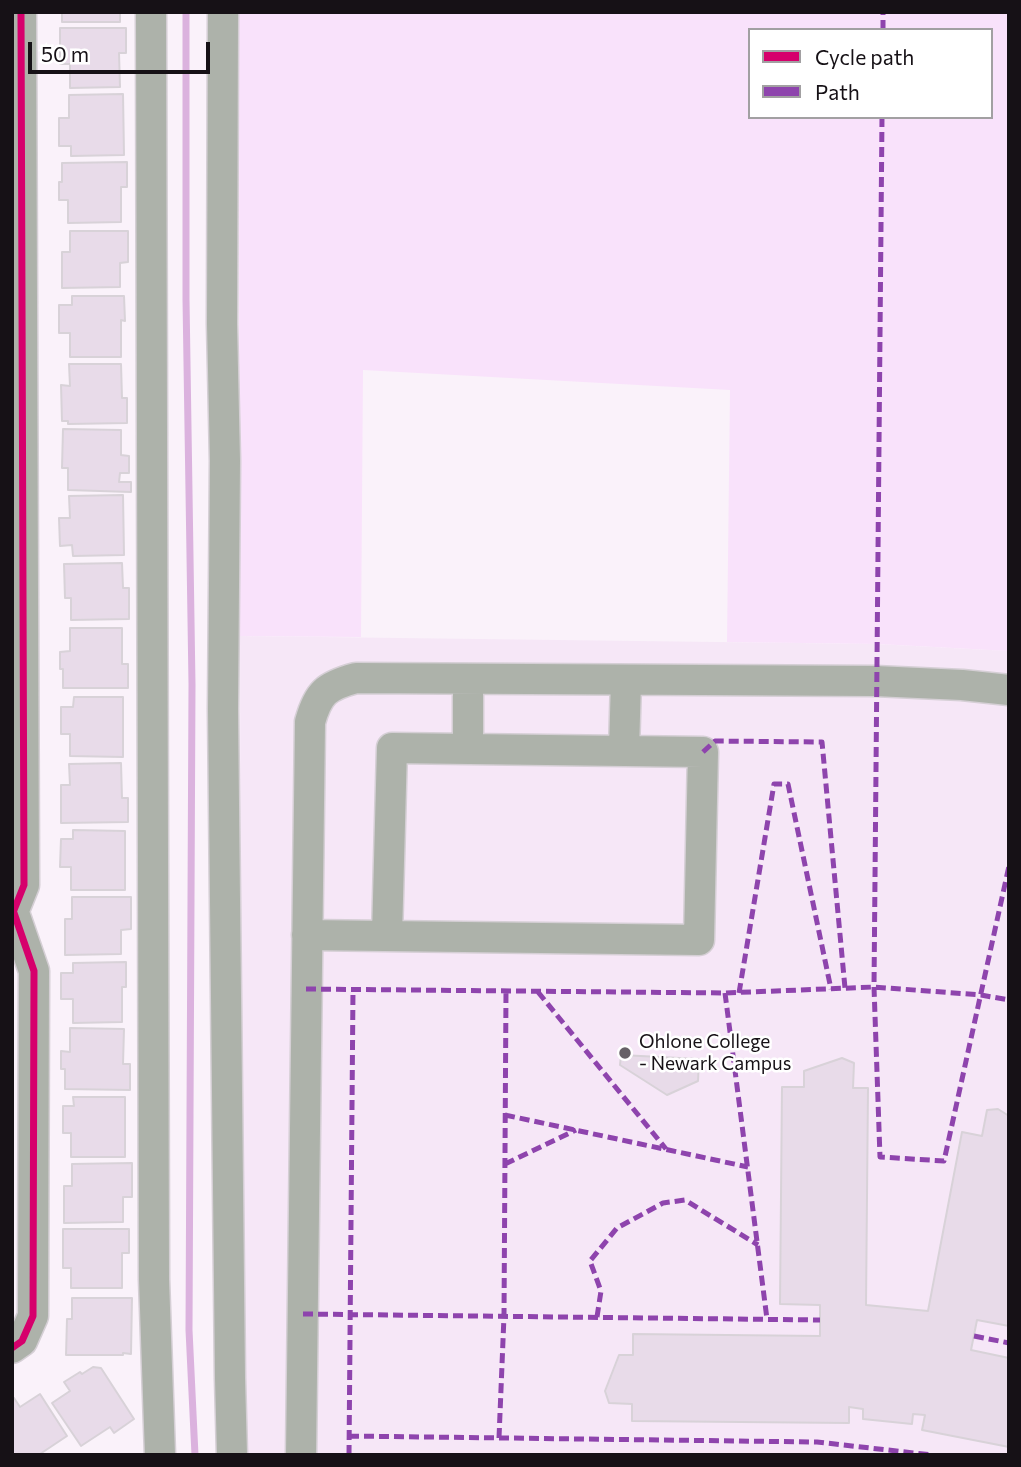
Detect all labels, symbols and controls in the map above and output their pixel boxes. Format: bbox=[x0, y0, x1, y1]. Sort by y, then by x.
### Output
scale bar bbox=[32, 28, 214, 72]
legend bbox=[748, 28, 993, 119]
text: 50 m bbox=[41, 41, 89, 66]
text: Cycle path bbox=[815, 44, 914, 69]
text: Path bbox=[815, 79, 860, 104]
place label: Ohlone College - Newark Campus bbox=[639, 1031, 791, 1075]
marker: Ohlone College - Newark Campus bbox=[617, 1045, 633, 1061]

